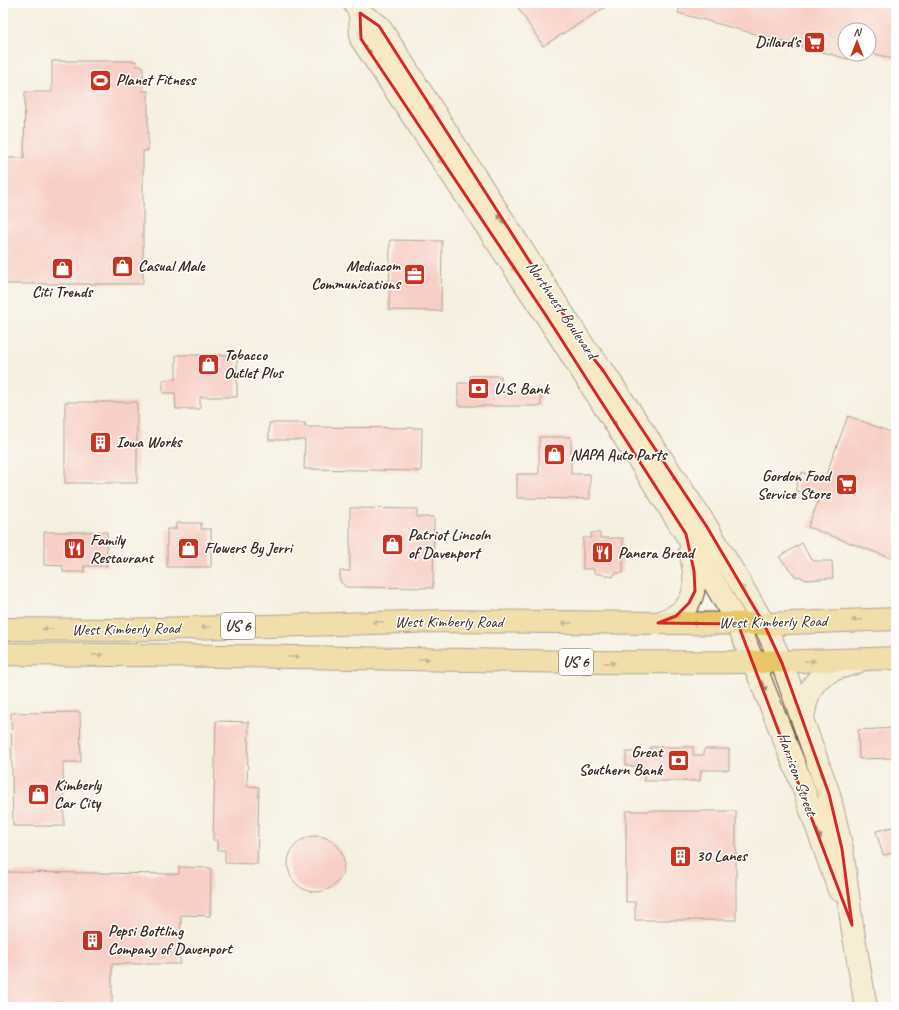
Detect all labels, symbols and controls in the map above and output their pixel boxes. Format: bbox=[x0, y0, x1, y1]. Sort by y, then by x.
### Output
north arrow bbox=[837, 22, 877, 62]
text: N bbox=[854, 25, 863, 39]
supermarket icon: Dillard's bbox=[802, 29, 828, 55]
place label: Dillard's bbox=[755, 32, 801, 52]
one-way arrow bbox=[364, 45, 372, 55]
sports icon: Planet Fitness bbox=[87, 67, 113, 93]
place label: Planet Fitness bbox=[116, 70, 197, 90]
one-way arrow bbox=[428, 104, 436, 114]
one-way arrow bbox=[436, 153, 443, 165]
one-way arrow bbox=[498, 213, 505, 225]
shop icon: Casual Male bbox=[110, 253, 136, 279]
shop icon: Citi Trends bbox=[49, 255, 75, 281]
place label: Casual Male bbox=[138, 256, 206, 276]
place label: Mediacom Communications bbox=[311, 256, 401, 294]
street label: Northwest Boulevard bbox=[522, 257, 604, 365]
office icon: Mediacom Communications bbox=[402, 262, 428, 288]
one-way arrow bbox=[508, 262, 516, 272]
place label: Citi Trends bbox=[32, 282, 94, 302]
place label: Tobacco Outlet Plus bbox=[224, 345, 285, 383]
shop icon: Tobacco Outlet Plus bbox=[196, 351, 222, 377]
one-way arrow bbox=[599, 366, 607, 377]
bank icon: U.S. Bank bbox=[466, 376, 492, 402]
place label: U.S. Bank bbox=[494, 379, 551, 399]
one-way arrow bbox=[609, 415, 616, 427]
building icon: Iowa Works bbox=[88, 429, 114, 455]
place label: Iowa Works bbox=[116, 432, 183, 452]
shop icon: NAPA Auto Parts bbox=[542, 442, 568, 468]
place label: NAPA Auto Parts bbox=[570, 445, 668, 465]
place label: Gordon Food Service Store bbox=[757, 466, 833, 504]
supermarket icon: Gordon Food Service Store bbox=[833, 472, 859, 498]
one-way arrow bbox=[672, 474, 680, 485]
place label: Patriot Lincoln of Davenport bbox=[408, 525, 491, 563]
place label: Family Restaurant bbox=[90, 530, 155, 568]
shop icon: Patriot Lincoln of Davenport bbox=[379, 531, 405, 557]
shop icon: Flowers By Jerri bbox=[176, 535, 202, 561]
restaurant icon: Family Restaurant bbox=[62, 536, 88, 562]
place label: Flowers By Jerri bbox=[204, 538, 294, 558]
restaurant icon: Panera Bread bbox=[590, 540, 616, 566]
place label: Panera Bread bbox=[618, 543, 696, 563]
one-way arrow bbox=[740, 585, 748, 595]
street label: West Kimberly Road bbox=[719, 611, 830, 633]
street label: West Kimberly Road bbox=[395, 612, 506, 632]
road number: US 6 bbox=[221, 613, 255, 639]
one-way arrow bbox=[850, 617, 863, 623]
street label: West Kimberly Road bbox=[72, 618, 183, 640]
one-way arrow bbox=[372, 619, 384, 626]
one-way arrow bbox=[561, 619, 573, 626]
one-way arrow bbox=[690, 621, 703, 627]
one-way arrow bbox=[200, 624, 212, 631]
one-way arrow bbox=[41, 626, 54, 632]
road number: US 6 bbox=[559, 649, 593, 675]
one-way arrow bbox=[92, 652, 105, 658]
one-way arrow bbox=[288, 654, 301, 660]
one-way arrow bbox=[418, 656, 431, 662]
one-way arrow bbox=[804, 658, 816, 665]
one-way arrow bbox=[604, 660, 617, 666]
one-way arrow bbox=[761, 680, 767, 691]
street label: Harrison Street bbox=[773, 730, 822, 820]
place label: Great Southern Bank bbox=[579, 742, 664, 780]
bank icon: Great Southern Bank bbox=[665, 748, 691, 774]
one-way arrow bbox=[820, 771, 826, 783]
place label: Kimberly Car City bbox=[54, 775, 103, 813]
shop icon: Kimberly Car City bbox=[25, 781, 51, 807]
one-way arrow bbox=[816, 828, 822, 840]
building icon: 30 Lanes bbox=[668, 843, 694, 869]
place label: 30 Lanes bbox=[696, 846, 749, 866]
place label: Pepsi Bottling Company of Davenport bbox=[108, 921, 233, 959]
building icon: Pepsi Bottling Company of Davenport bbox=[79, 927, 105, 953]

